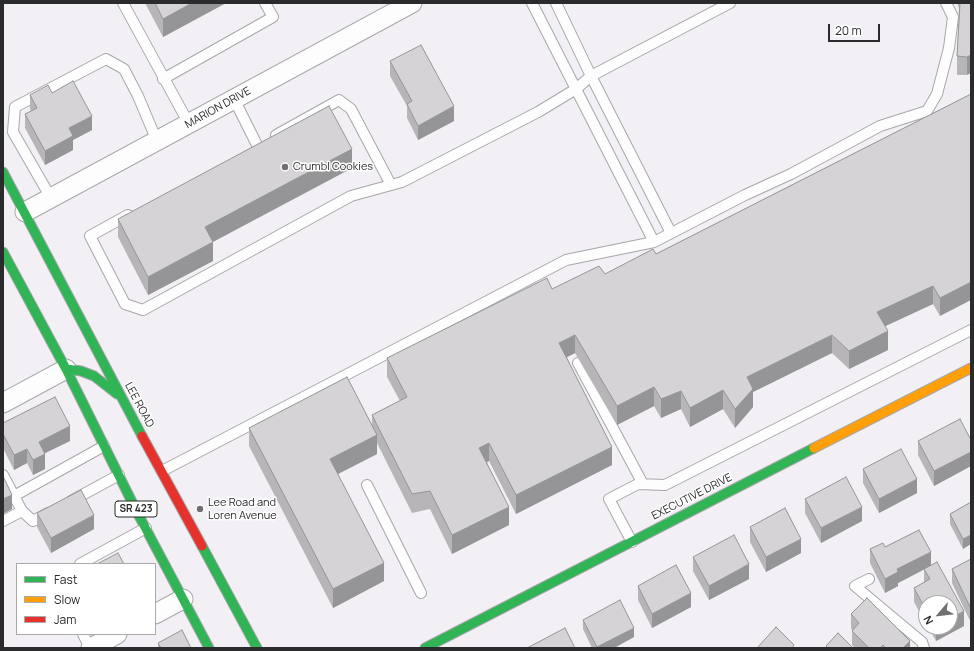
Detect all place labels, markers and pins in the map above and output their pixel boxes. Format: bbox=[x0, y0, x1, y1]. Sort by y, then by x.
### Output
place label: Crumbl Cookies bbox=[293, 160, 373, 174]
marker: Crumbl Cookies bbox=[280, 162, 290, 172]
place label: Lee Road and Loren Avenue bbox=[208, 496, 277, 522]
marker: Lee Road and Loren Avenue bbox=[195, 504, 205, 514]

